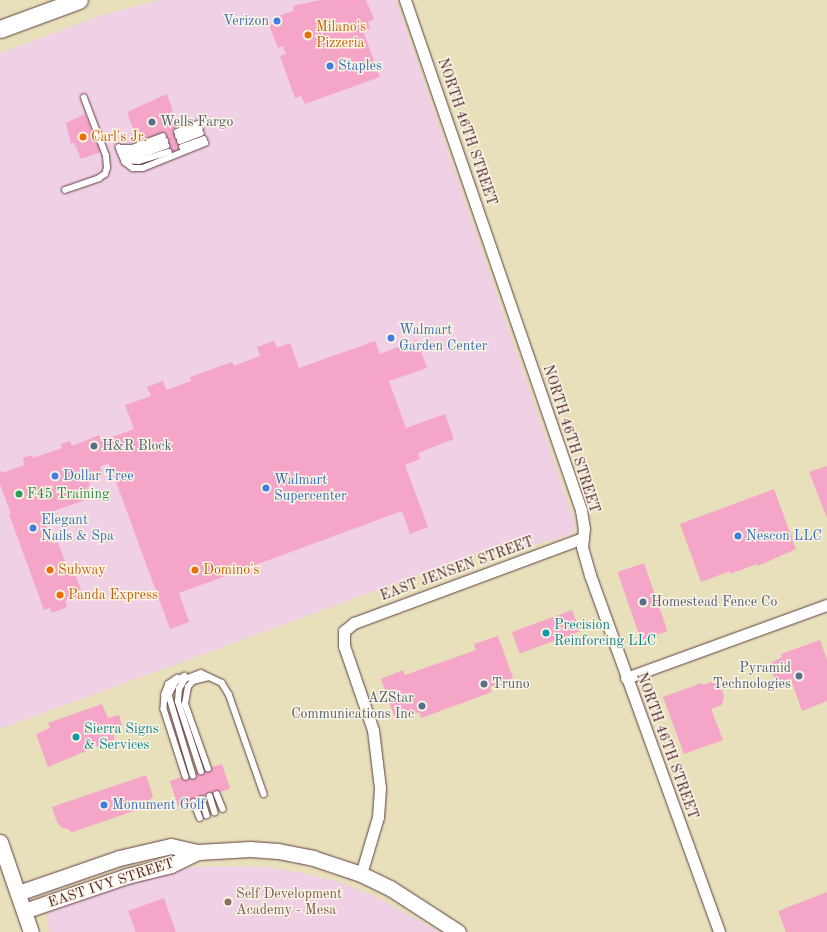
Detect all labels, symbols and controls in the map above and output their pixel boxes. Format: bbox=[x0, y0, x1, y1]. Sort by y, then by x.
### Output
place label: Verizon bbox=[223, 13, 269, 29]
marker: Verizon bbox=[272, 16, 282, 26]
place label: Milano's Pizzeria bbox=[316, 19, 366, 52]
marker: Milano's Pizzeria bbox=[303, 30, 313, 40]
street label: NORTH 46TH STREET bbox=[434, 56, 500, 208]
place label: Staples bbox=[338, 58, 382, 74]
marker: Staples bbox=[325, 61, 335, 71]
place label: Wells Fargo bbox=[160, 114, 233, 130]
marker: Wells Fargo bbox=[147, 117, 157, 127]
place label: Carl's Jr. bbox=[91, 129, 147, 145]
marker: Carl's Jr. bbox=[78, 132, 88, 142]
place label: Walmart Garden Center bbox=[399, 322, 487, 354]
marker: Walmart Garden Center bbox=[386, 333, 396, 343]
street label: NORTH 46TH STREET bbox=[539, 363, 603, 515]
place label: H&R Block bbox=[102, 438, 172, 454]
marker: H&R Block bbox=[89, 441, 99, 451]
place label: Dollar Tree bbox=[63, 468, 134, 484]
marker: Dollar Tree bbox=[50, 471, 60, 481]
place label: Walmart Supercenter bbox=[274, 472, 347, 504]
marker: Walmart Supercenter bbox=[261, 483, 271, 493]
place label: F45 Training bbox=[27, 486, 110, 502]
marker: F45 Training bbox=[14, 489, 24, 499]
place label: Elegant Nails & Spa bbox=[41, 512, 114, 544]
marker: Elegant Nails & Spa bbox=[28, 523, 38, 533]
place label: Nescon LLC bbox=[746, 528, 822, 544]
marker: Nescon LLC bbox=[733, 531, 743, 541]
street label: EAST JENSEN STREET bbox=[378, 533, 536, 605]
place label: Subway bbox=[58, 562, 106, 578]
place label: Domino's bbox=[203, 562, 260, 578]
marker: Subway bbox=[45, 565, 55, 575]
marker: Domino's bbox=[190, 565, 200, 575]
place label: Panda Express bbox=[68, 587, 158, 603]
marker: Panda Express bbox=[55, 590, 65, 600]
place label: Homestead Fence Co bbox=[651, 594, 777, 610]
marker: Homestead Fence Co bbox=[638, 597, 648, 607]
place label: Precision Reinforcing LLC bbox=[554, 617, 656, 650]
marker: Precision Reinforcing LLC bbox=[541, 628, 551, 638]
place label: Pyramid Technologies bbox=[713, 660, 791, 692]
street label: NORTH 46TH STREET bbox=[633, 670, 701, 822]
marker: Pyramid Technologies bbox=[794, 671, 804, 681]
place label: Truno bbox=[492, 676, 530, 692]
marker: Truno bbox=[479, 679, 489, 689]
place label: AZStar Communications Inc bbox=[291, 690, 414, 722]
marker: AZStar Communications Inc bbox=[417, 701, 427, 711]
place label: Sierra Signs & Services bbox=[84, 721, 159, 754]
marker: Sierra Signs & Services bbox=[71, 732, 81, 742]
place label: Monument Golf bbox=[112, 797, 205, 813]
marker: Monument Golf bbox=[99, 800, 109, 810]
street label: EAST IVY STREET bbox=[46, 855, 176, 911]
place label: Self Development Academy - Mesa bbox=[236, 886, 342, 918]
marker: Self Development Academy - Mesa bbox=[223, 897, 233, 907]

